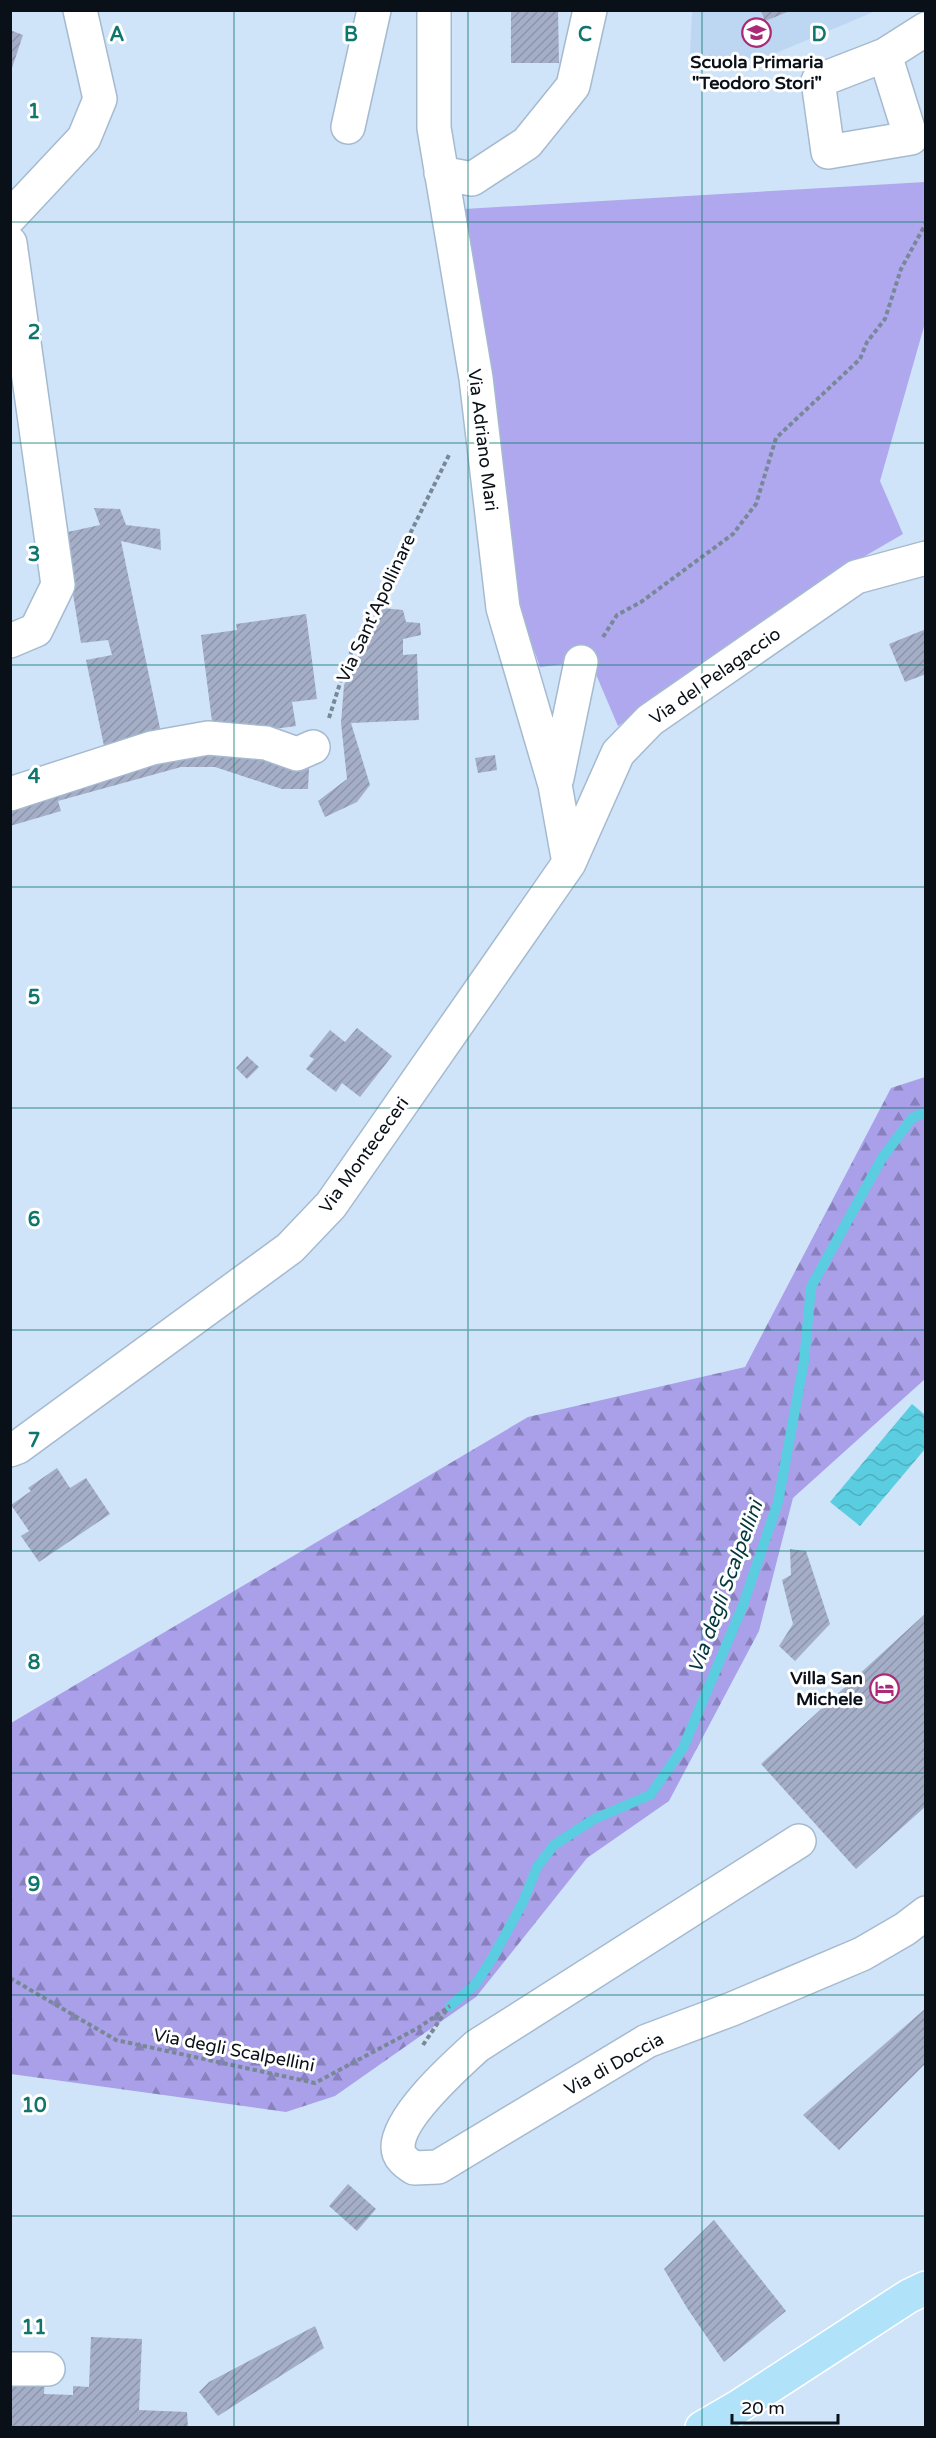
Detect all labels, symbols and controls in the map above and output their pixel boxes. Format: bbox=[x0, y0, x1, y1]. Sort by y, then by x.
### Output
school or university icon: Scuola Primaria "Teodoro Stori" bbox=[741, 17, 773, 49]
text: A bbox=[110, 23, 125, 47]
text: B bbox=[344, 23, 358, 47]
text: C bbox=[578, 23, 592, 47]
text: D bbox=[811, 23, 827, 47]
place label: Scuola Primaria "Teodoro Stori" bbox=[690, 51, 824, 94]
text: 1 bbox=[28, 100, 40, 124]
text: 2 bbox=[28, 321, 40, 345]
street label: Via Adriano Mari bbox=[463, 368, 503, 512]
street label: Via Sant'Apollinare bbox=[332, 530, 420, 686]
text: 3 bbox=[28, 543, 40, 567]
street label: Via del Pelagaccio bbox=[645, 623, 785, 729]
text: 4 bbox=[28, 765, 41, 789]
text: 5 bbox=[28, 986, 40, 1010]
street label: Via Montececeri bbox=[314, 1093, 414, 1217]
text: 6 bbox=[28, 1208, 40, 1232]
text: 7 bbox=[28, 1429, 40, 1453]
water label: Via degli Scalpellini bbox=[684, 1495, 769, 1677]
text: 8 bbox=[28, 1651, 40, 1675]
place label: Villa San Michele bbox=[790, 1667, 863, 1710]
hotel icon: Villa San Michele bbox=[868, 1672, 900, 1704]
text: 9 bbox=[28, 1873, 40, 1897]
street label: Via degli Scalpellini bbox=[151, 2024, 317, 2076]
street label: Via di Doccia bbox=[561, 2028, 667, 2100]
text: 10 bbox=[21, 2094, 47, 2118]
text: 11 bbox=[21, 2316, 47, 2340]
scale bar bbox=[732, 2387, 838, 2425]
text: 20 m bbox=[741, 2397, 785, 2419]

